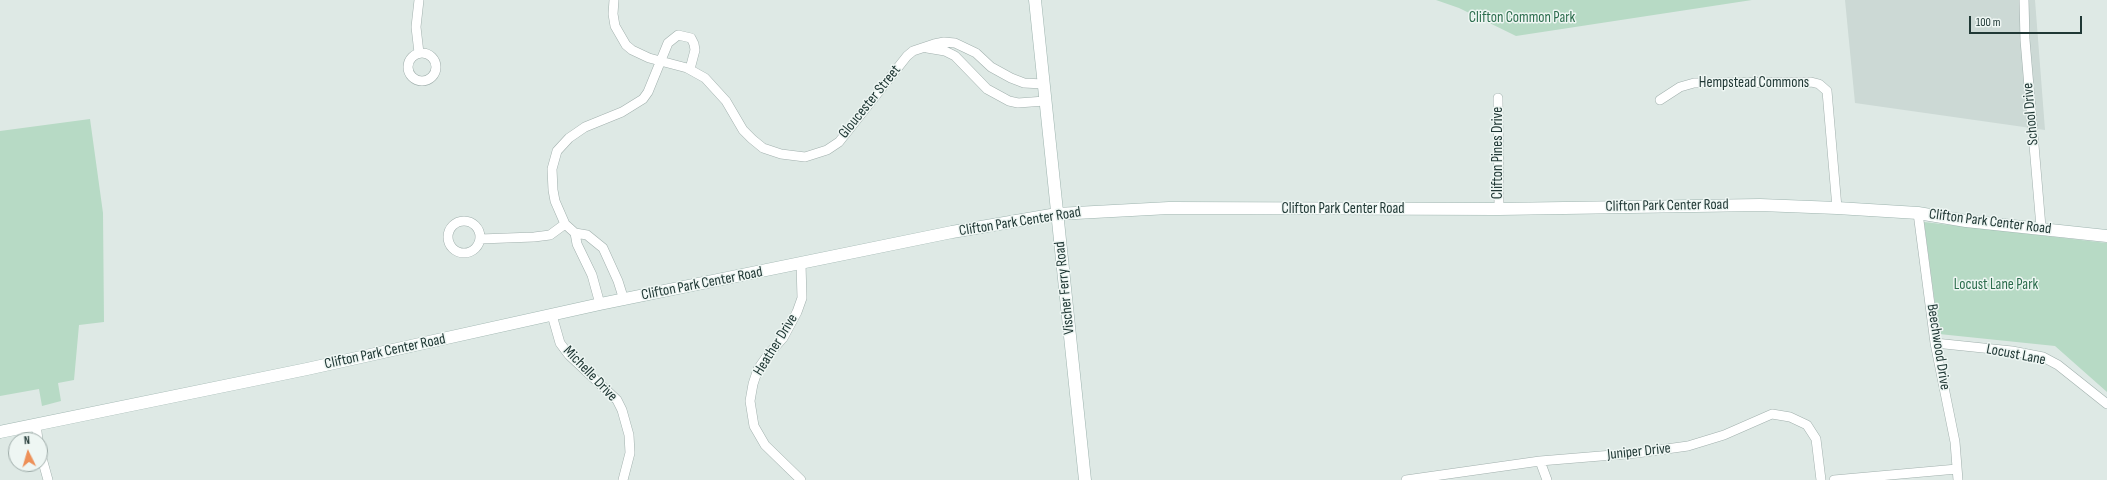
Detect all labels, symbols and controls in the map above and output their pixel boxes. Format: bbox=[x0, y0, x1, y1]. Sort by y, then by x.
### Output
scale bar bbox=[1971, 8, 2084, 34]
park label: Clifton Common Park bbox=[1469, 9, 1575, 27]
text: 100 m bbox=[1976, 15, 2001, 30]
street label: Gloucester Street bbox=[835, 62, 905, 142]
street label: Hempstead Commons bbox=[1699, 74, 1809, 92]
street label: School Drive bbox=[2019, 82, 2043, 146]
street label: Clifton Pines Drive bbox=[1489, 107, 1507, 199]
street label: Clifton Park Center Road bbox=[1605, 196, 1729, 216]
street label: Clifton Park Center Road bbox=[1281, 200, 1405, 218]
street label: Clifton Park Center Road bbox=[958, 203, 1082, 241]
street label: Clifton Park Center Road bbox=[1928, 206, 2052, 238]
street label: Vischer Ferry Road bbox=[1051, 241, 1079, 335]
street label: Clifton Park Center Road bbox=[640, 263, 764, 305]
park label: Locust Lane Park bbox=[1954, 276, 2038, 294]
street label: Beechwood Drive bbox=[1922, 303, 1954, 391]
street label: Heather Drive bbox=[750, 311, 802, 379]
street label: Clifton Park Center Road bbox=[323, 330, 447, 374]
street label: Locust Lane bbox=[1985, 340, 2047, 370]
street label: Michelle Drive bbox=[559, 342, 621, 406]
north arrow bbox=[8, 432, 48, 472]
text: N bbox=[24, 434, 30, 447]
street label: Juniper Drive bbox=[1606, 440, 1672, 464]

